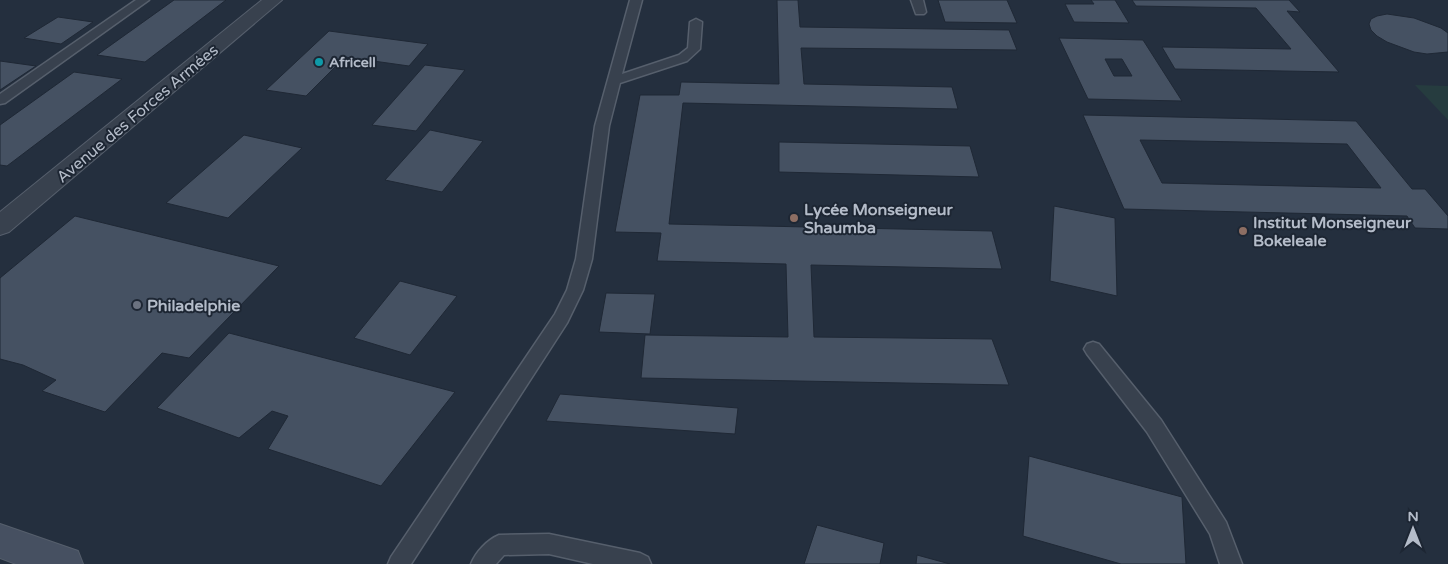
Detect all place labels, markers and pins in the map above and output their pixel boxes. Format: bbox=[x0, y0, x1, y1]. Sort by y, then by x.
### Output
place label: Africell bbox=[329, 54, 376, 71]
marker: Africell bbox=[313, 56, 325, 68]
place label: Lycée Monseigneur Shaumba bbox=[804, 200, 953, 238]
marker: Lycée Monseigneur Shaumba bbox=[788, 212, 800, 224]
place label: Institut Monseigneur Bokeleale bbox=[1253, 213, 1412, 251]
marker: Institut Monseigneur Bokeleale bbox=[1237, 225, 1249, 237]
place label: Philadelphie bbox=[147, 296, 240, 316]
marker: Philadelphie bbox=[131, 299, 143, 311]

